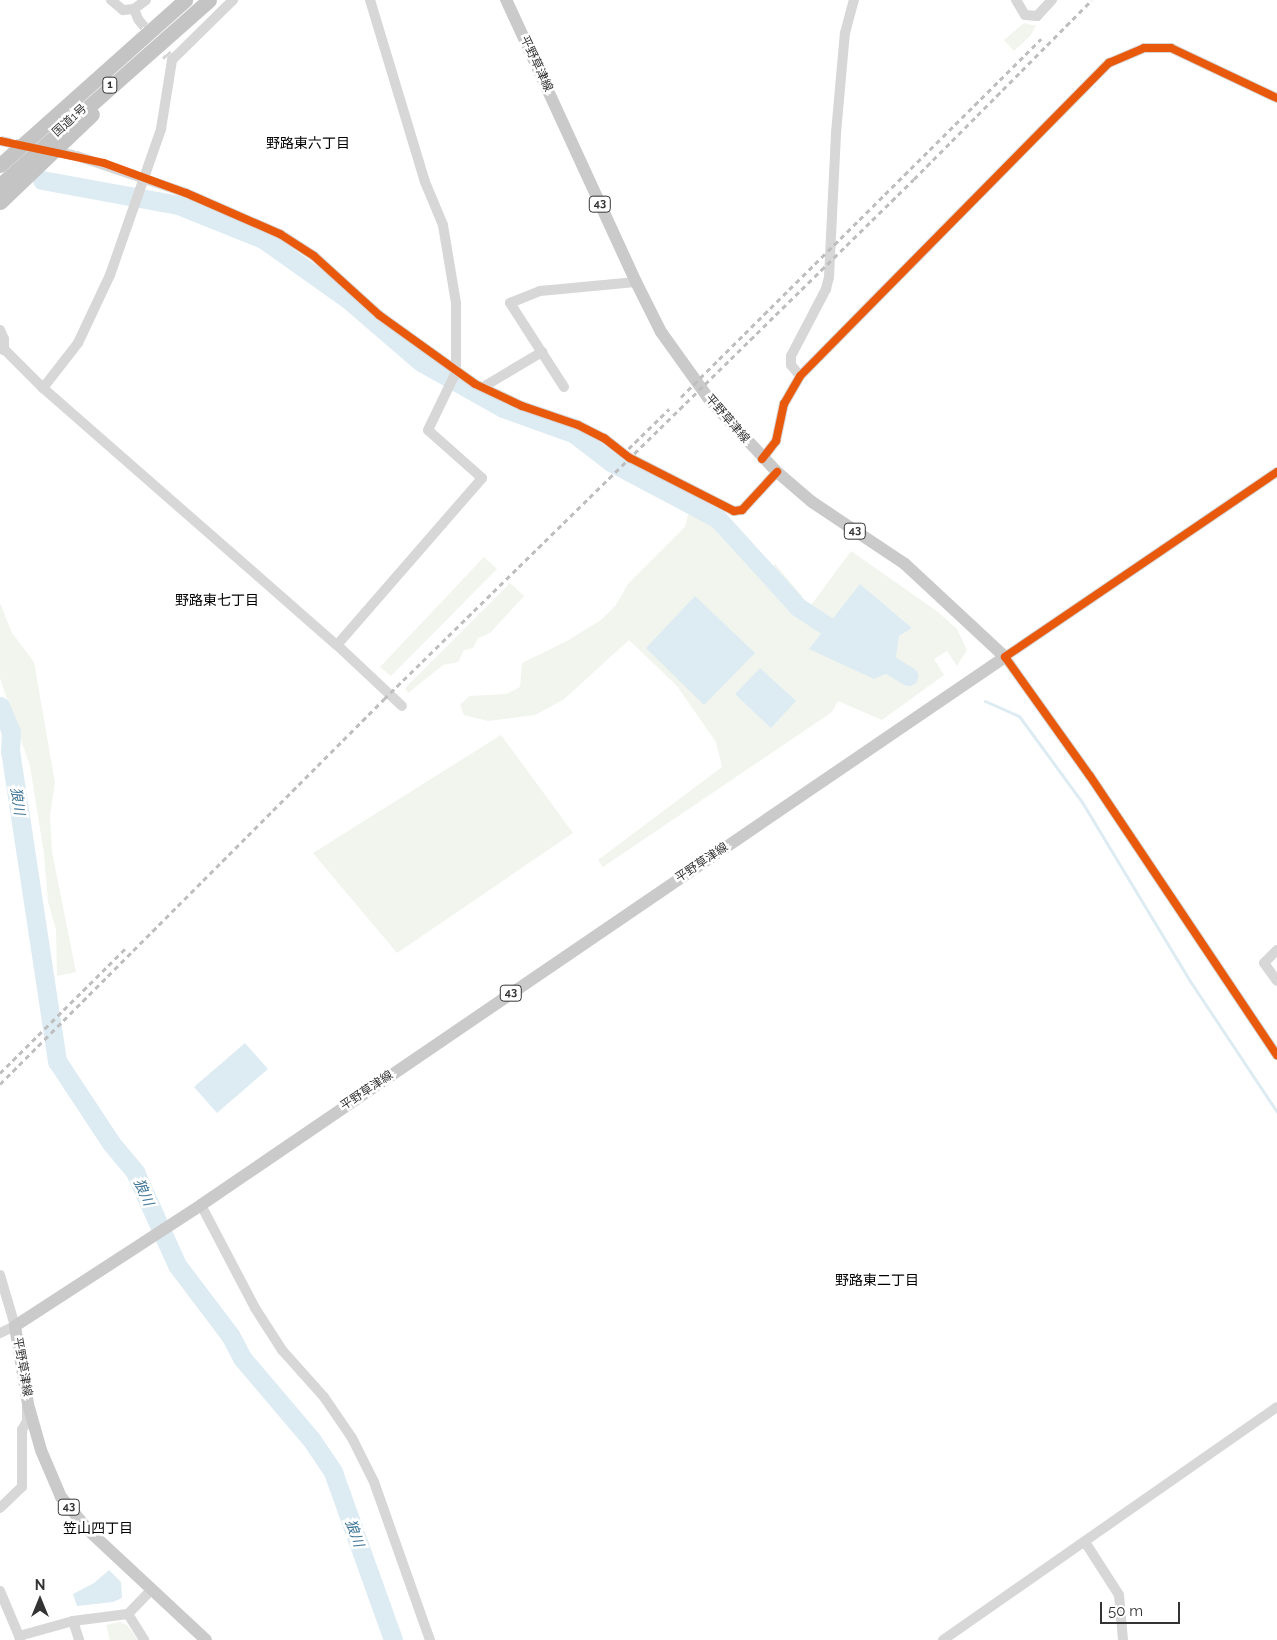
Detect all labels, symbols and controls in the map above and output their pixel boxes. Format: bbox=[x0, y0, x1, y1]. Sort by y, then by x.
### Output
street label: 平野草津線 bbox=[517, 34, 555, 94]
road number: 1 bbox=[101, 76, 119, 94]
street label: 国道1号 bbox=[50, 102, 90, 140]
district label: 野路東六丁目 bbox=[266, 135, 350, 151]
road number: 43 bbox=[589, 195, 611, 212]
street label: 平野草津線 bbox=[702, 392, 752, 446]
road number: 43 bbox=[844, 522, 866, 540]
district label: 野路東七丁目 bbox=[175, 592, 259, 608]
water label: 狼川 bbox=[8, 786, 28, 816]
street label: 平野草津線 bbox=[673, 840, 731, 886]
road number: 43 bbox=[500, 984, 522, 1001]
street label: 平野草津線 bbox=[338, 1068, 396, 1114]
water label: 狼川 bbox=[131, 1176, 157, 1208]
district label: 野路東二丁目 bbox=[835, 1272, 919, 1288]
street label: 平野草津線 bbox=[10, 1336, 34, 1398]
road number: 43 bbox=[58, 1498, 80, 1515]
water label: 狼川 bbox=[342, 1517, 368, 1549]
district label: 笠山四丁目 bbox=[63, 1520, 133, 1536]
north arrow bbox=[15, 1575, 65, 1625]
text: N bbox=[35, 1577, 45, 1593]
scale bar bbox=[1102, 1592, 1182, 1624]
text: 50 m bbox=[1108, 1602, 1143, 1620]

